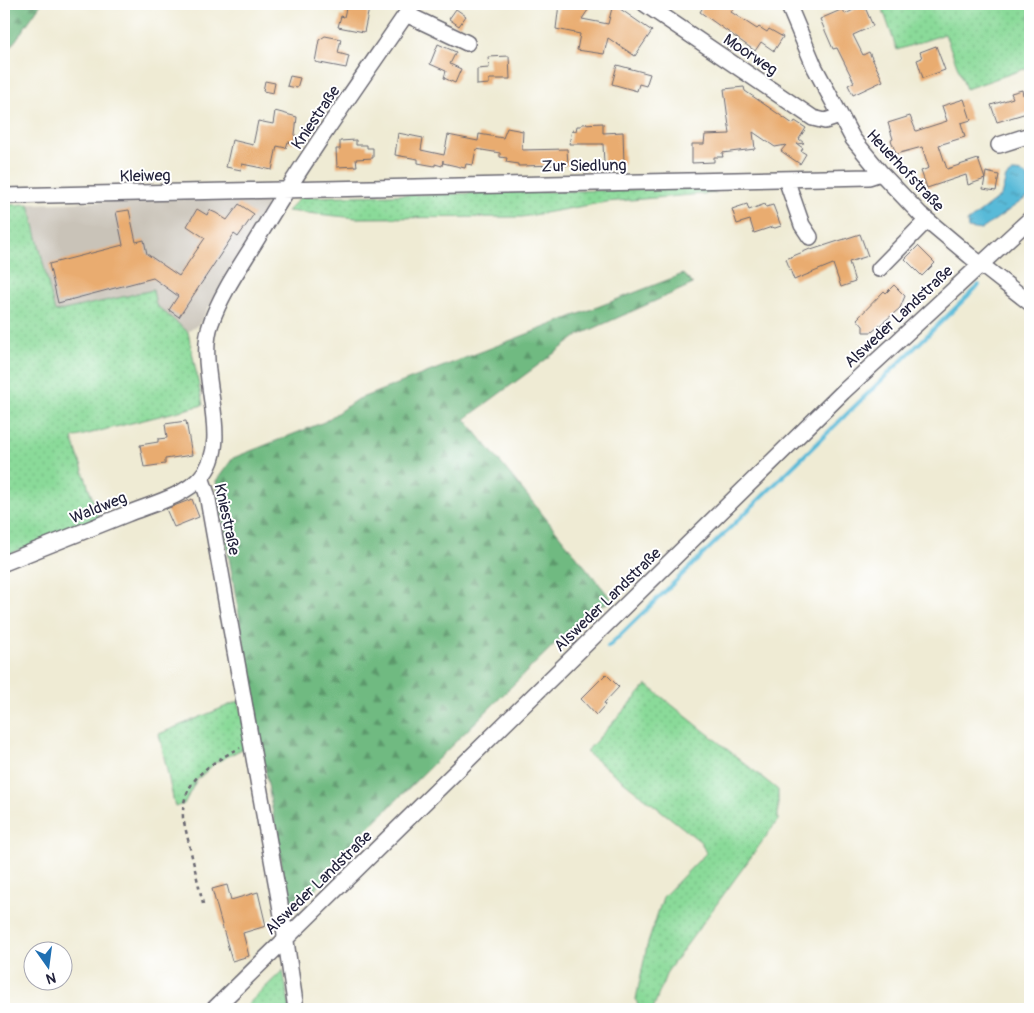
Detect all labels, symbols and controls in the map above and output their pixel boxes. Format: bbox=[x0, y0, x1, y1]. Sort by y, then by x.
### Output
street label: Moorweg bbox=[719, 29, 781, 80]
street label: Kniestraße bbox=[287, 82, 345, 153]
street label: Heuerhofstraße bbox=[862, 125, 948, 216]
street label: Zur Siedlung bbox=[541, 155, 627, 177]
street label: Kleiweg bbox=[119, 166, 171, 186]
street label: Alsweder Landstraße bbox=[840, 261, 957, 372]
street label: Kniestraße bbox=[210, 482, 244, 557]
street label: Waldweg bbox=[67, 488, 130, 528]
street label: Alsweder Landstraße bbox=[550, 543, 666, 656]
street label: Alsweder Landstraße bbox=[261, 826, 377, 939]
north arrow bbox=[22, 940, 72, 990]
text: N bbox=[44, 969, 58, 988]

